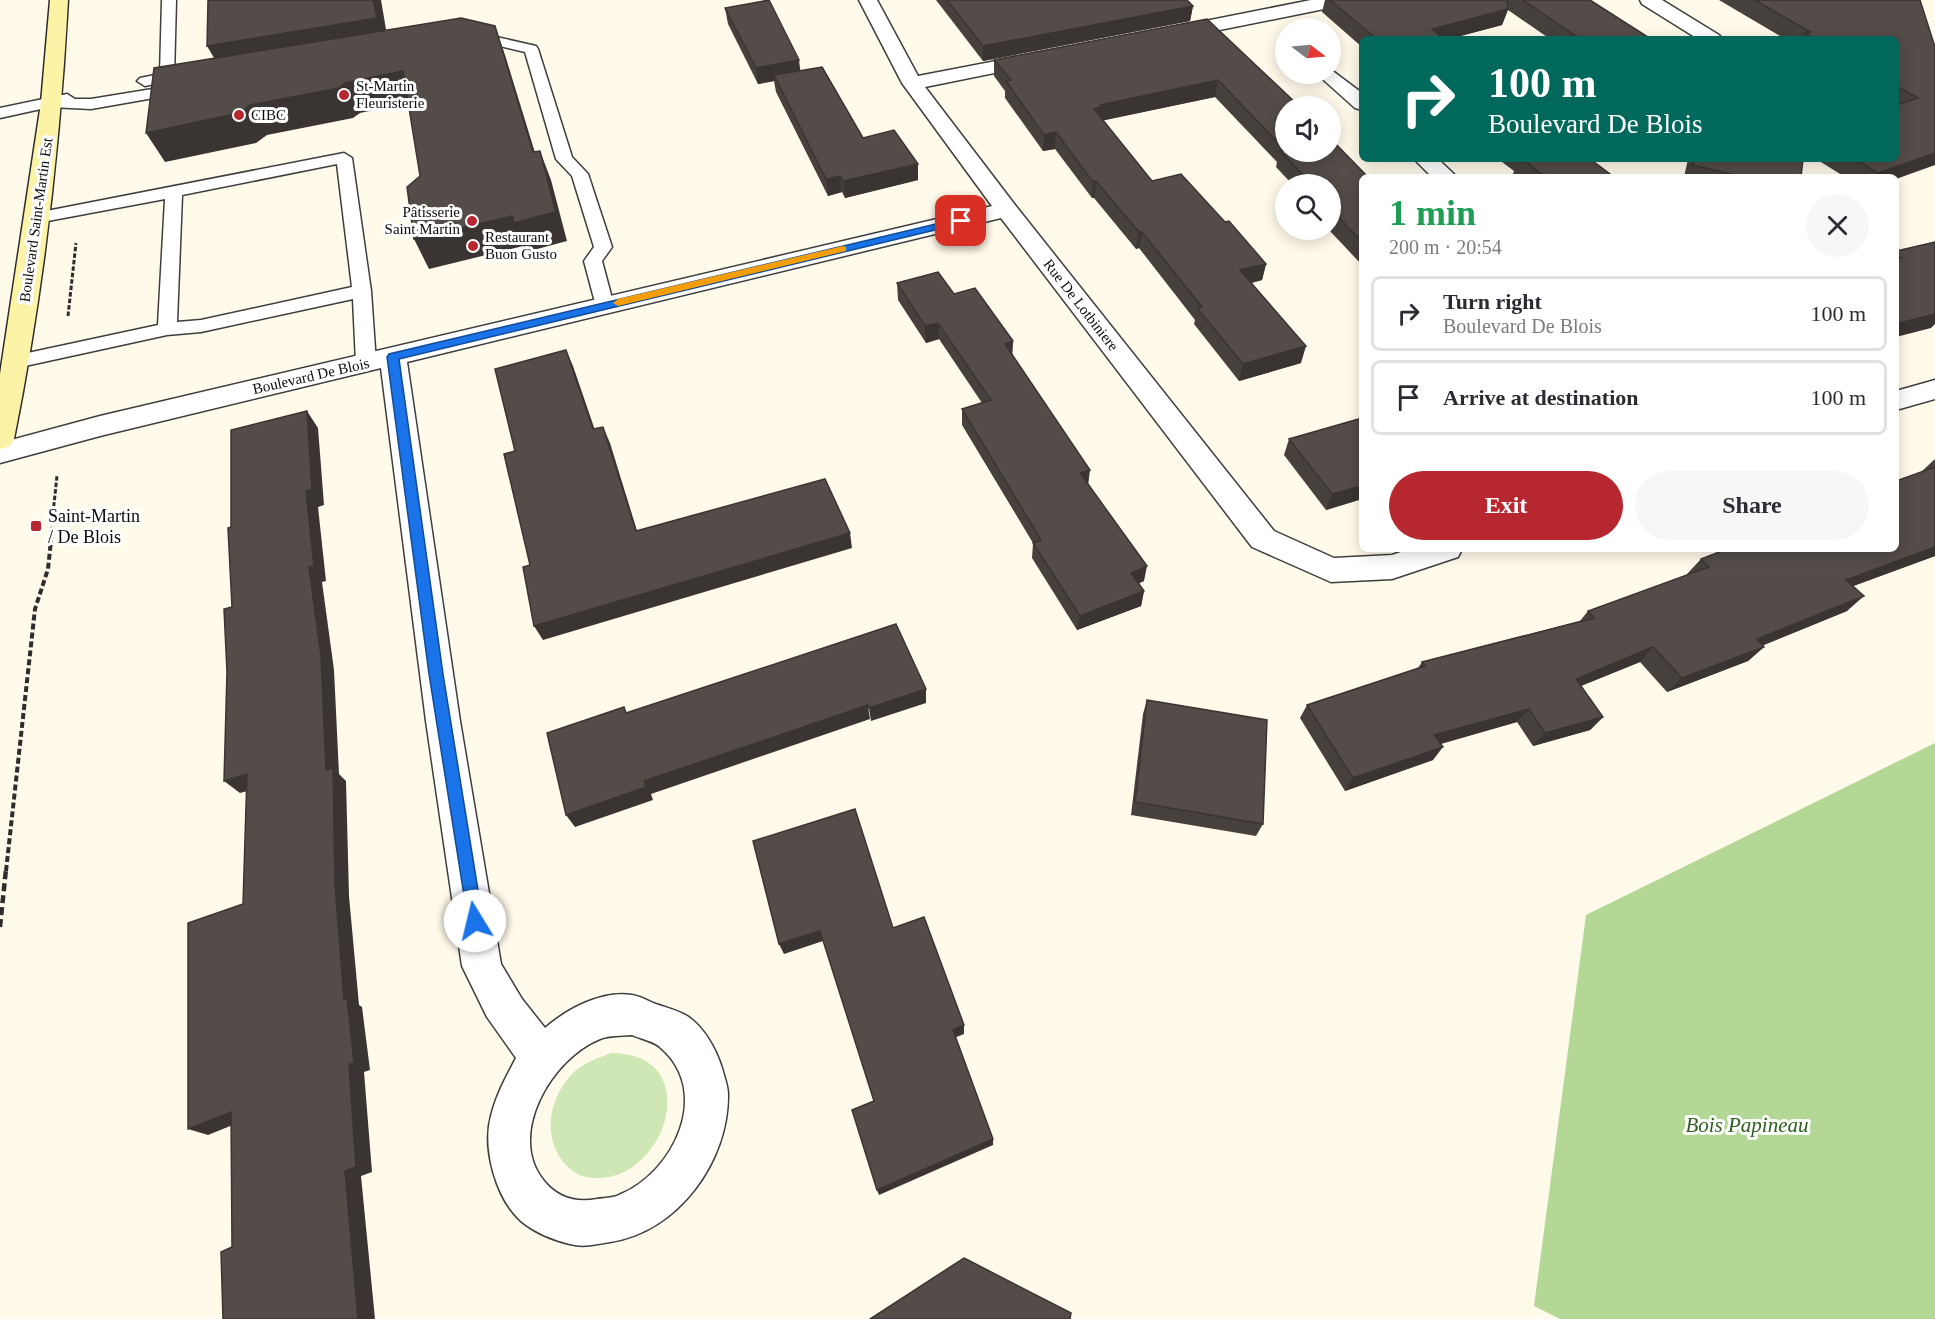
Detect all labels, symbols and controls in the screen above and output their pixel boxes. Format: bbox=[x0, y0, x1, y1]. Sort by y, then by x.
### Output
north arrow bbox=[1275, 18, 1341, 84]
map controls bbox=[1275, 18, 1341, 240]
icon: right bbox=[1389, 60, 1467, 138]
text: 100 m bbox=[1488, 60, 1597, 106]
place label: St-Martin Fleuristerie bbox=[356, 78, 425, 111]
marker: St-Martin Fleuristerie bbox=[337, 88, 351, 102]
button: sound bbox=[1275, 96, 1341, 162]
place label: CIBC bbox=[251, 107, 286, 123]
marker: CIBC bbox=[232, 108, 246, 122]
text: Boulevard De Blois bbox=[1488, 109, 1702, 139]
street label: Boulevard Saint-Martin Est bbox=[17, 136, 56, 303]
button: search bbox=[1275, 174, 1341, 240]
text: 1 min bbox=[1389, 193, 1476, 233]
button: close bbox=[1806, 194, 1869, 257]
pin bbox=[935, 195, 986, 246]
place label: Pâtisserie Saint Martin bbox=[385, 204, 460, 237]
icon: arrive bbox=[944, 204, 977, 237]
marker: Pâtisserie Saint Martin bbox=[465, 214, 479, 228]
place label: Restaurant Buon Gusto bbox=[485, 229, 557, 262]
text: 200 m · 20:54 bbox=[1389, 236, 1502, 258]
marker: Restaurant Buon Gusto bbox=[466, 239, 480, 253]
street label: Rue De Lotbiniere bbox=[1040, 256, 1122, 354]
text: Turn right bbox=[1443, 289, 1542, 314]
icon: right bbox=[1392, 297, 1425, 330]
text: 100 m bbox=[1810, 301, 1866, 326]
text: Boulevard De Blois bbox=[1443, 315, 1602, 337]
street label: Boulevard De Blois bbox=[251, 355, 371, 397]
icon: arrive bbox=[1392, 381, 1425, 414]
text: Arrive at destination bbox=[1443, 385, 1639, 410]
text: 100 m bbox=[1810, 385, 1866, 410]
button: Exit bbox=[1389, 471, 1623, 540]
button: Share bbox=[1635, 471, 1869, 540]
place label: Saint-Martin / De Blois bbox=[48, 506, 140, 547]
marker: Saint-Martin / De Blois bbox=[29, 519, 43, 533]
position arrow bbox=[443, 889, 507, 953]
park label: Bois Papineau bbox=[1685, 1113, 1809, 1137]

